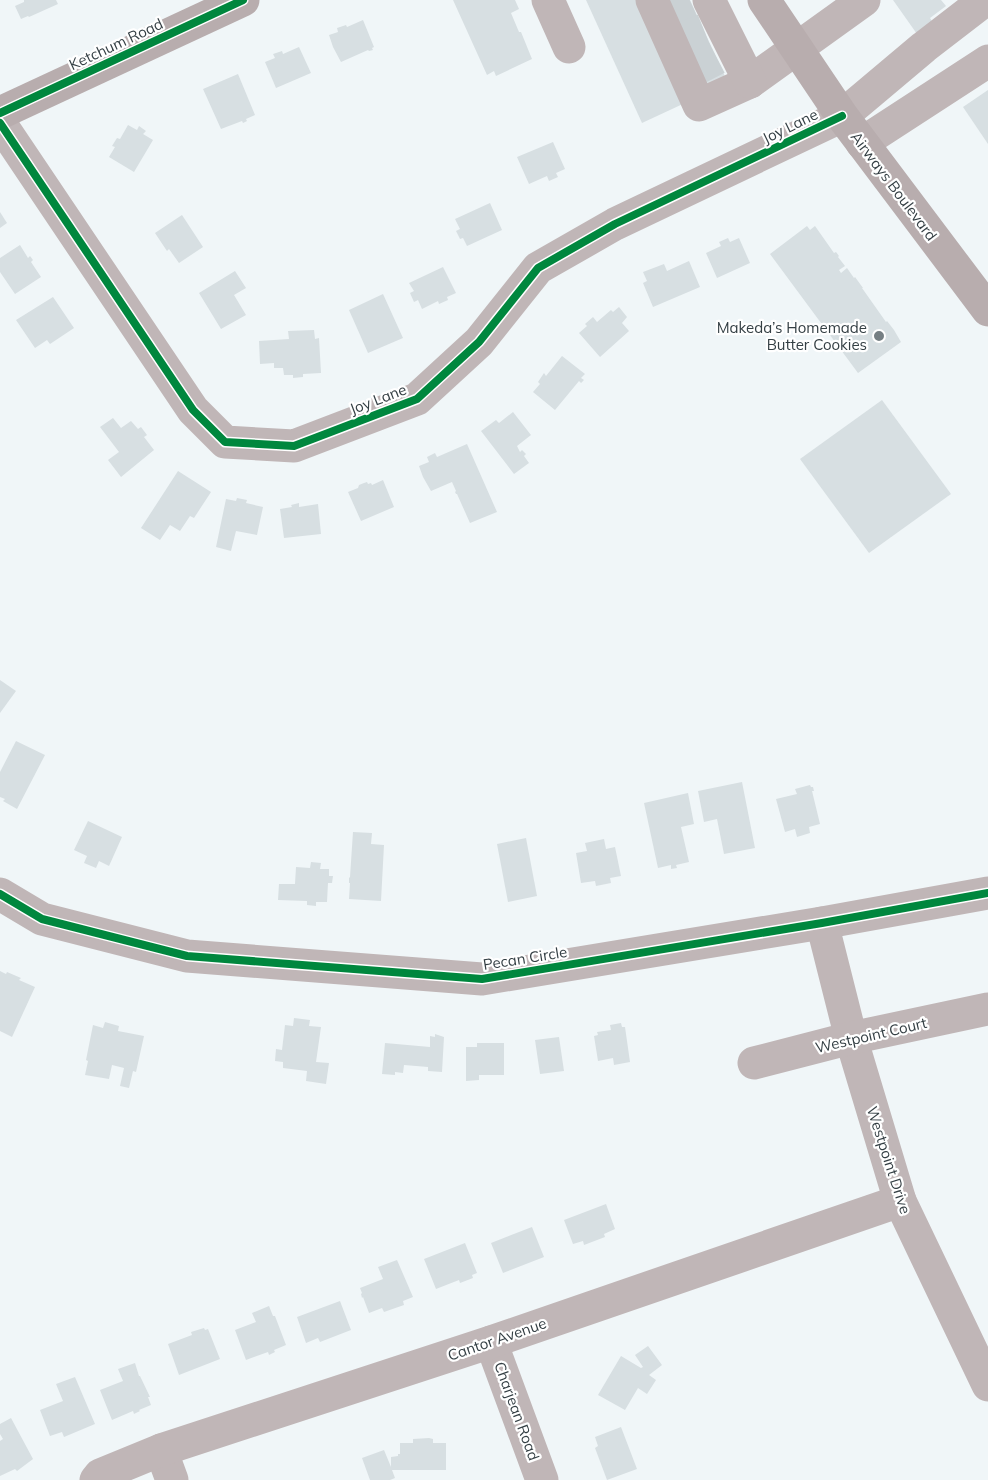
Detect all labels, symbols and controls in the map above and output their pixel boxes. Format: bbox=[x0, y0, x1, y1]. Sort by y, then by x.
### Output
street label: Ketchum Road bbox=[66, 14, 166, 74]
street label: Joy Lane bbox=[759, 104, 821, 148]
street label: Airways Boulevard bbox=[847, 128, 941, 244]
place label: Makeda’s Homemade Butter Cookies bbox=[717, 318, 867, 354]
marker: Makeda’s Homemade Butter Cookies bbox=[872, 329, 886, 343]
street label: Joy Lane bbox=[347, 379, 409, 419]
street label: Pecan Circle bbox=[482, 942, 568, 974]
street label: Westpoint Court bbox=[813, 1013, 929, 1057]
street label: Westpoint Drive bbox=[863, 1104, 915, 1216]
street label: Cantor Avenue bbox=[445, 1313, 549, 1365]
street label: Charjean Road bbox=[490, 1359, 544, 1463]

